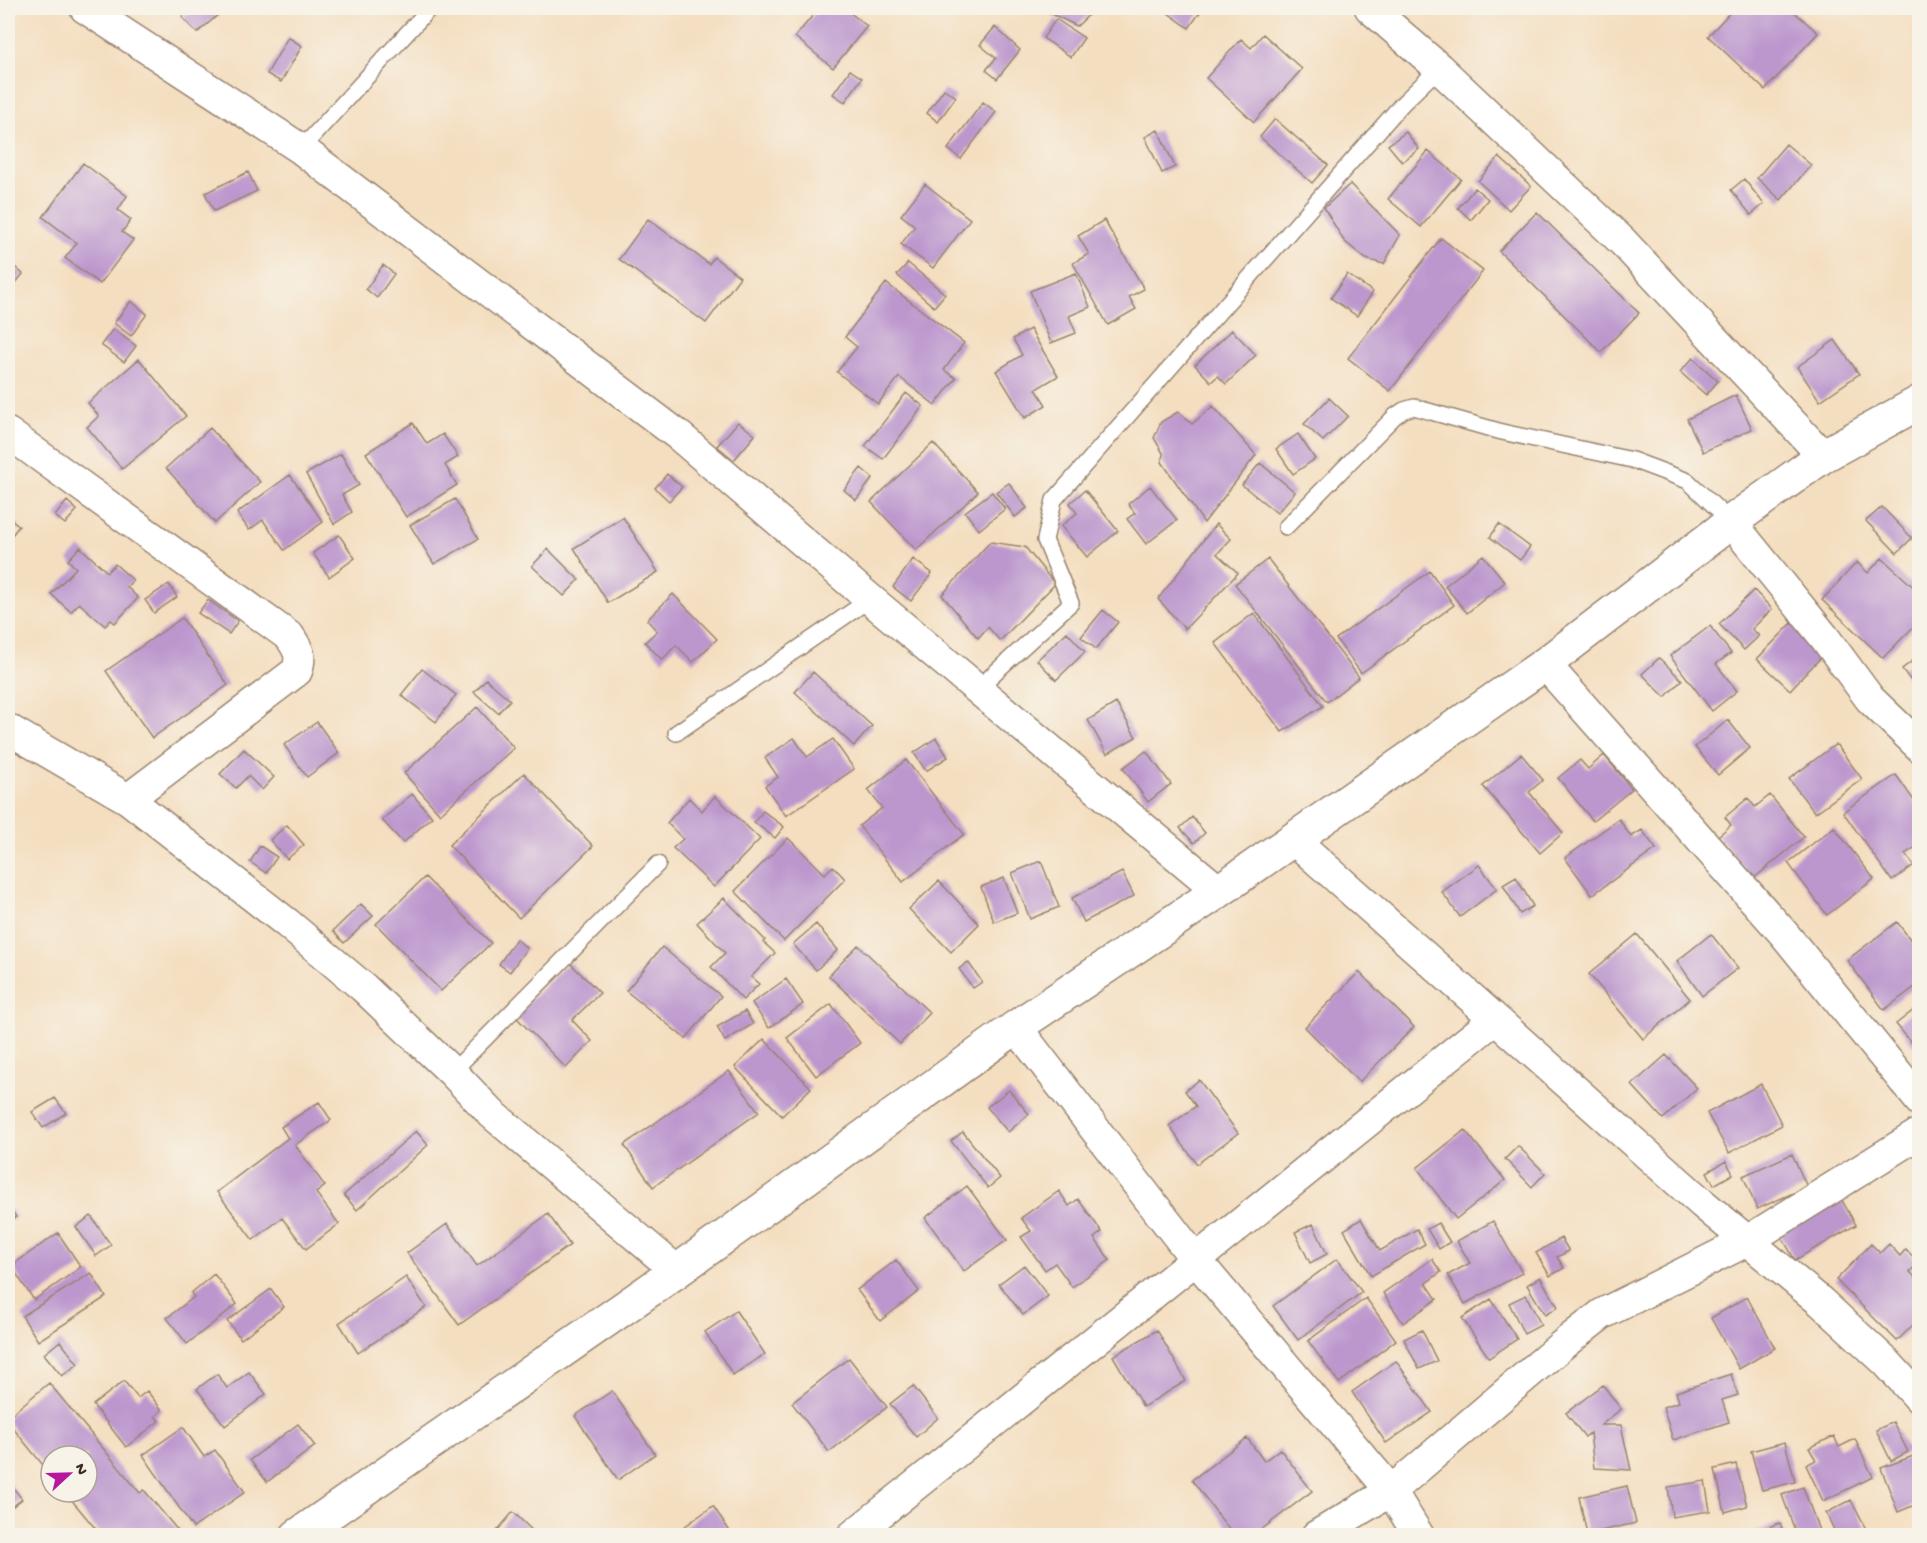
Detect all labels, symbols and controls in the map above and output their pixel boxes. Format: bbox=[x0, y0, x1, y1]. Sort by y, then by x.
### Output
north arrow bbox=[39, 1444, 99, 1504]
text: N bbox=[69, 1461, 91, 1479]

